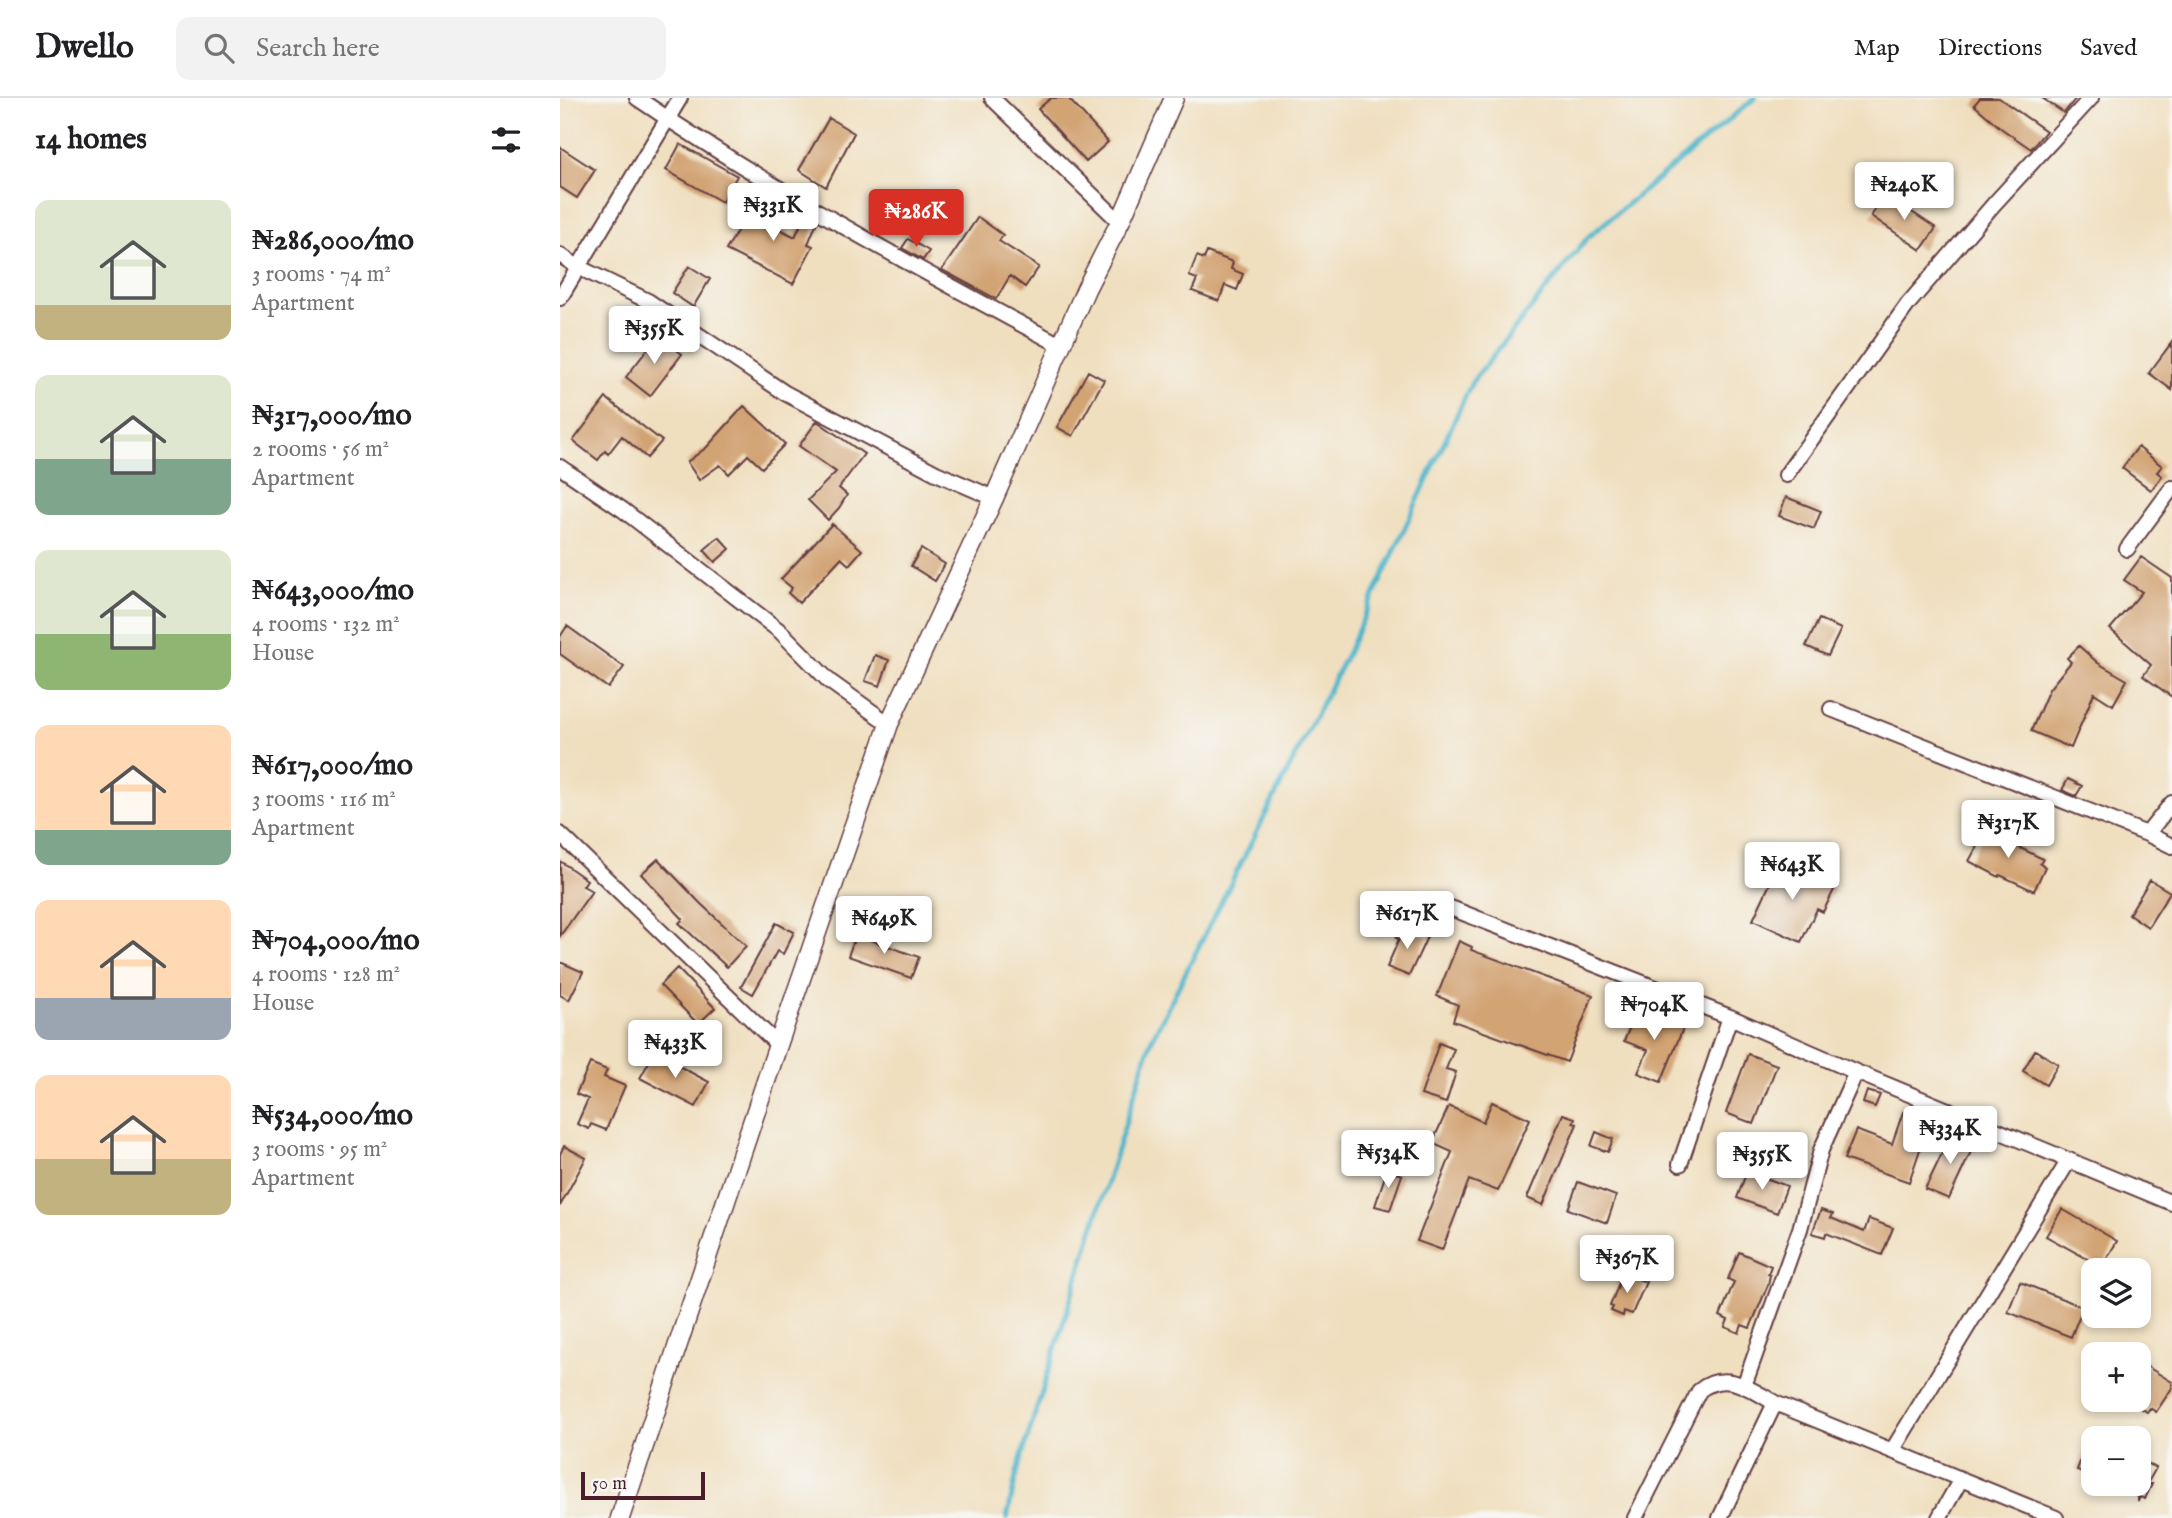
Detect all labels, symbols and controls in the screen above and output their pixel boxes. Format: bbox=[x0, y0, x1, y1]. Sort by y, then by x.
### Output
search box bbox=[176, 17, 666, 80]
text: Dwello bbox=[35, 27, 134, 69]
icon: search bbox=[200, 29, 238, 67]
text: Search here bbox=[256, 32, 380, 65]
text: Map bbox=[1854, 33, 1900, 64]
text: Directions bbox=[1938, 33, 2042, 64]
text: Saved bbox=[2080, 33, 2137, 64]
text: 14 homes bbox=[35, 121, 147, 159]
icon: filters bbox=[487, 121, 525, 159]
pin: ₦240K bbox=[1855, 162, 1953, 222]
text: ₦240K bbox=[1871, 170, 1937, 199]
pin: ₦331K bbox=[724, 184, 822, 243]
pin: ₦286K bbox=[867, 190, 965, 249]
text: ₦331K bbox=[744, 191, 803, 220]
text: ₦286K bbox=[885, 197, 947, 226]
text: ₦286,000/mo bbox=[252, 222, 414, 260]
icon: home bbox=[91, 228, 175, 312]
text: 3 rooms · 74 m² bbox=[252, 260, 391, 289]
text: Apartment bbox=[252, 289, 355, 318]
pin: ₦355K bbox=[605, 306, 703, 366]
text: ₦355K bbox=[625, 314, 683, 343]
text: ₦317,000/mo bbox=[252, 397, 412, 435]
icon: home bbox=[91, 403, 175, 487]
text: 2 rooms · 56 m² bbox=[252, 435, 389, 464]
text: Apartment bbox=[252, 464, 355, 493]
text: ₦643,000/mo bbox=[252, 572, 414, 610]
icon: home bbox=[91, 578, 175, 662]
text: 4 rooms · 132 m² bbox=[252, 610, 400, 639]
text: House bbox=[252, 639, 314, 668]
text: ₦617,000/mo bbox=[252, 747, 413, 785]
icon: home bbox=[91, 753, 175, 837]
text: 3 rooms · 116 m² bbox=[252, 785, 396, 814]
pin: ₦317K bbox=[1959, 800, 2057, 860]
text: ₦317K bbox=[1977, 808, 2039, 837]
text: Apartment bbox=[252, 814, 355, 843]
pin: ₦643K bbox=[1743, 842, 1841, 902]
text: ₦643K bbox=[1761, 850, 1823, 879]
pin: ₦617K bbox=[1358, 892, 1456, 951]
pin: ₦649K bbox=[835, 896, 933, 956]
text: ₦617K bbox=[1376, 899, 1438, 928]
text: ₦649K bbox=[852, 904, 916, 933]
text: ₦704,000/mo bbox=[252, 922, 420, 960]
icon: home bbox=[91, 928, 175, 1012]
text: 4 rooms · 128 m² bbox=[252, 960, 400, 989]
pin: ₦704K bbox=[1605, 982, 1703, 1042]
text: House bbox=[252, 989, 314, 1018]
text: ₦704K bbox=[1621, 990, 1687, 1019]
pin: ₦433K bbox=[626, 1020, 724, 1080]
text: ₦433K bbox=[644, 1028, 706, 1057]
text: ₦534,000/mo bbox=[252, 1097, 413, 1135]
icon: home bbox=[91, 1103, 175, 1187]
pin: ₦334K bbox=[1901, 1107, 1999, 1166]
text: ₦334K bbox=[1919, 1114, 1981, 1143]
pin: ₦534K bbox=[1339, 1130, 1437, 1190]
pin: ₦355K bbox=[1713, 1132, 1811, 1192]
text: 3 rooms · 95 m² bbox=[252, 1135, 387, 1164]
text: ₦534K bbox=[1357, 1138, 1419, 1167]
text: ₦355K bbox=[1733, 1140, 1791, 1169]
text: Apartment bbox=[252, 1164, 355, 1193]
pin: ₦367K bbox=[1578, 1236, 1676, 1295]
text: ₦367K bbox=[1596, 1243, 1658, 1272]
map controls bbox=[2081, 1258, 2151, 1496]
button: layers bbox=[2081, 1258, 2151, 1328]
button: + bbox=[2081, 1342, 2151, 1412]
button: − bbox=[2081, 1426, 2151, 1496]
scale bar bbox=[581, 1469, 705, 1501]
text: 50 m bbox=[592, 1472, 627, 1496]

